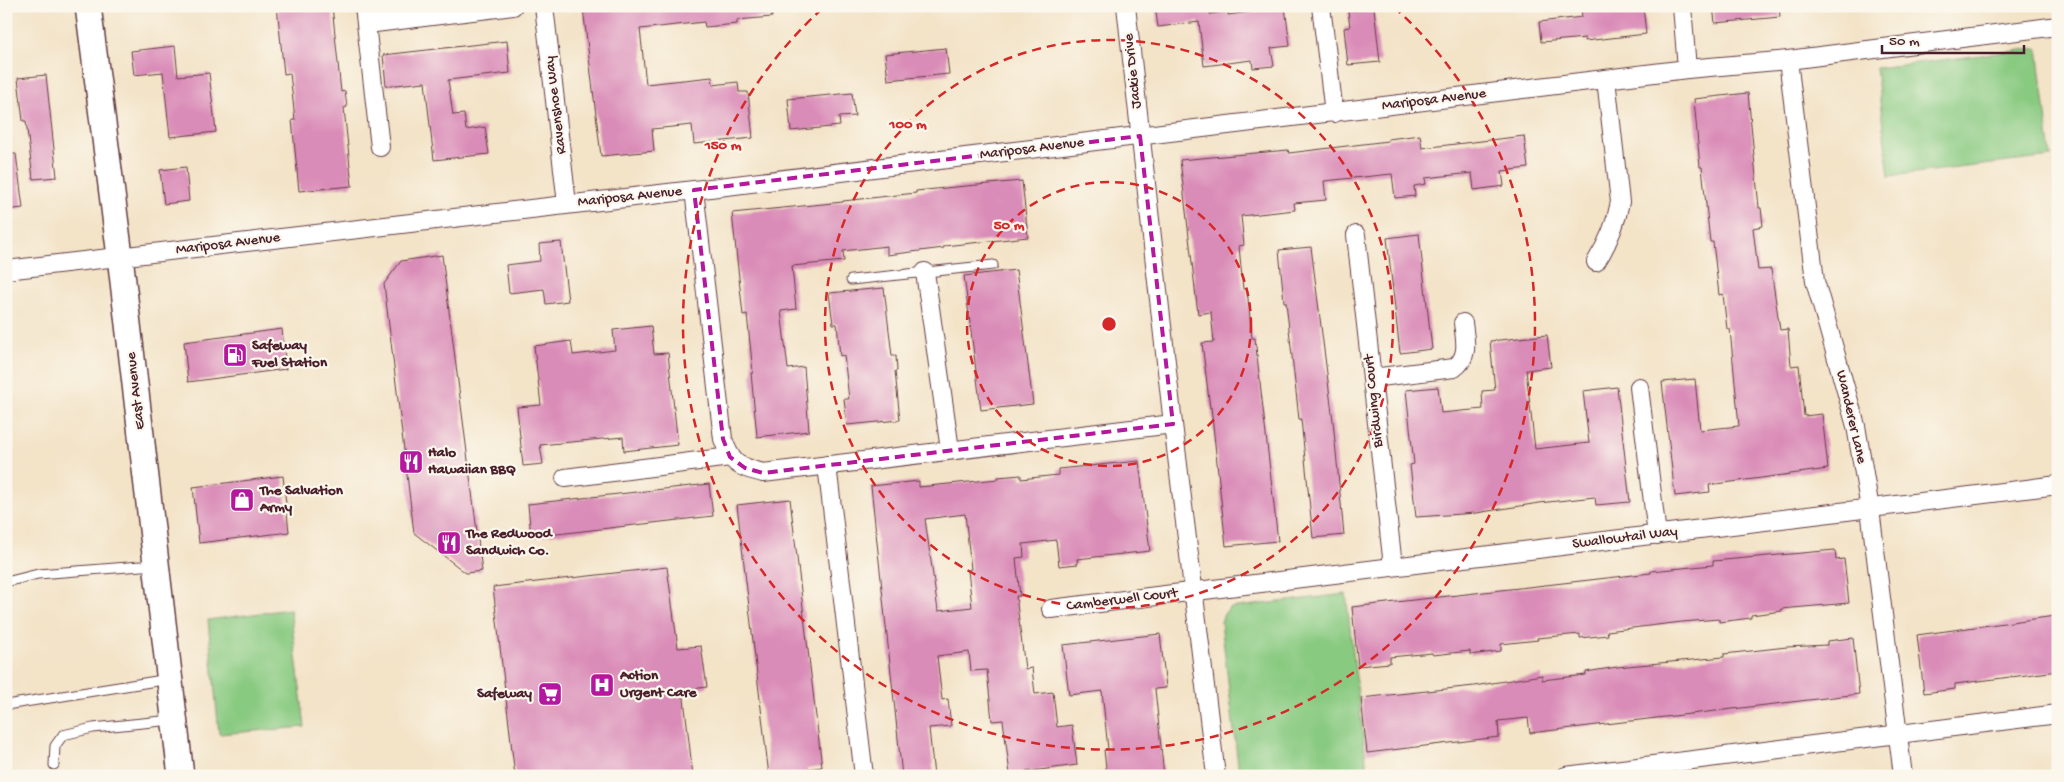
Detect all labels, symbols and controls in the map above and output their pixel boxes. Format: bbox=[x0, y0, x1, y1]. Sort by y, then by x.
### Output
scale bar bbox=[1882, 22, 2024, 54]
street label: Jackie Drive bbox=[1120, 32, 1146, 109]
text: 50 m bbox=[1889, 33, 1920, 51]
street label: Ravenshoe Way bbox=[541, 54, 571, 155]
street label: Mariposa Avenue bbox=[1381, 85, 1487, 115]
text: 100 m bbox=[888, 116, 927, 134]
street label: Mariposa Avenue bbox=[979, 134, 1085, 164]
text: 150 m bbox=[704, 137, 742, 155]
street label: Mariposa Avenue bbox=[577, 183, 683, 211]
text: 50 m bbox=[994, 217, 1025, 235]
street label: Mariposa Avenue bbox=[175, 229, 281, 259]
centre of rings bbox=[1100, 315, 1118, 333]
place label: Safeway Fuel Station bbox=[251, 337, 328, 372]
fuel station icon: Safeway Fuel Station bbox=[222, 342, 248, 368]
street label: East Avenue bbox=[122, 351, 150, 431]
street label: Birdwing Court bbox=[1360, 352, 1388, 449]
street label: Wanderer Lane bbox=[1832, 369, 1871, 466]
place label: Halo Hawaiian BBQ bbox=[428, 444, 516, 479]
restaurant icon: Halo Hawaiian BBQ bbox=[398, 449, 424, 475]
place label: The Salvation Army bbox=[259, 482, 344, 517]
shop icon: The Salvation Army bbox=[229, 487, 255, 513]
street label: Swallowtail Way bbox=[1571, 523, 1679, 553]
place label: The Redwood Sandwich Co. bbox=[465, 525, 554, 560]
restaurant icon: The Redwood Sandwich Co. bbox=[436, 530, 462, 556]
street label: Camberwell Court bbox=[1065, 584, 1181, 616]
place label: Action Urgent Care bbox=[619, 667, 698, 702]
hospital icon: Action Urgent Care bbox=[589, 672, 615, 698]
supermarket icon: Safeway bbox=[537, 681, 563, 707]
place label: Safeway bbox=[477, 685, 533, 703]

